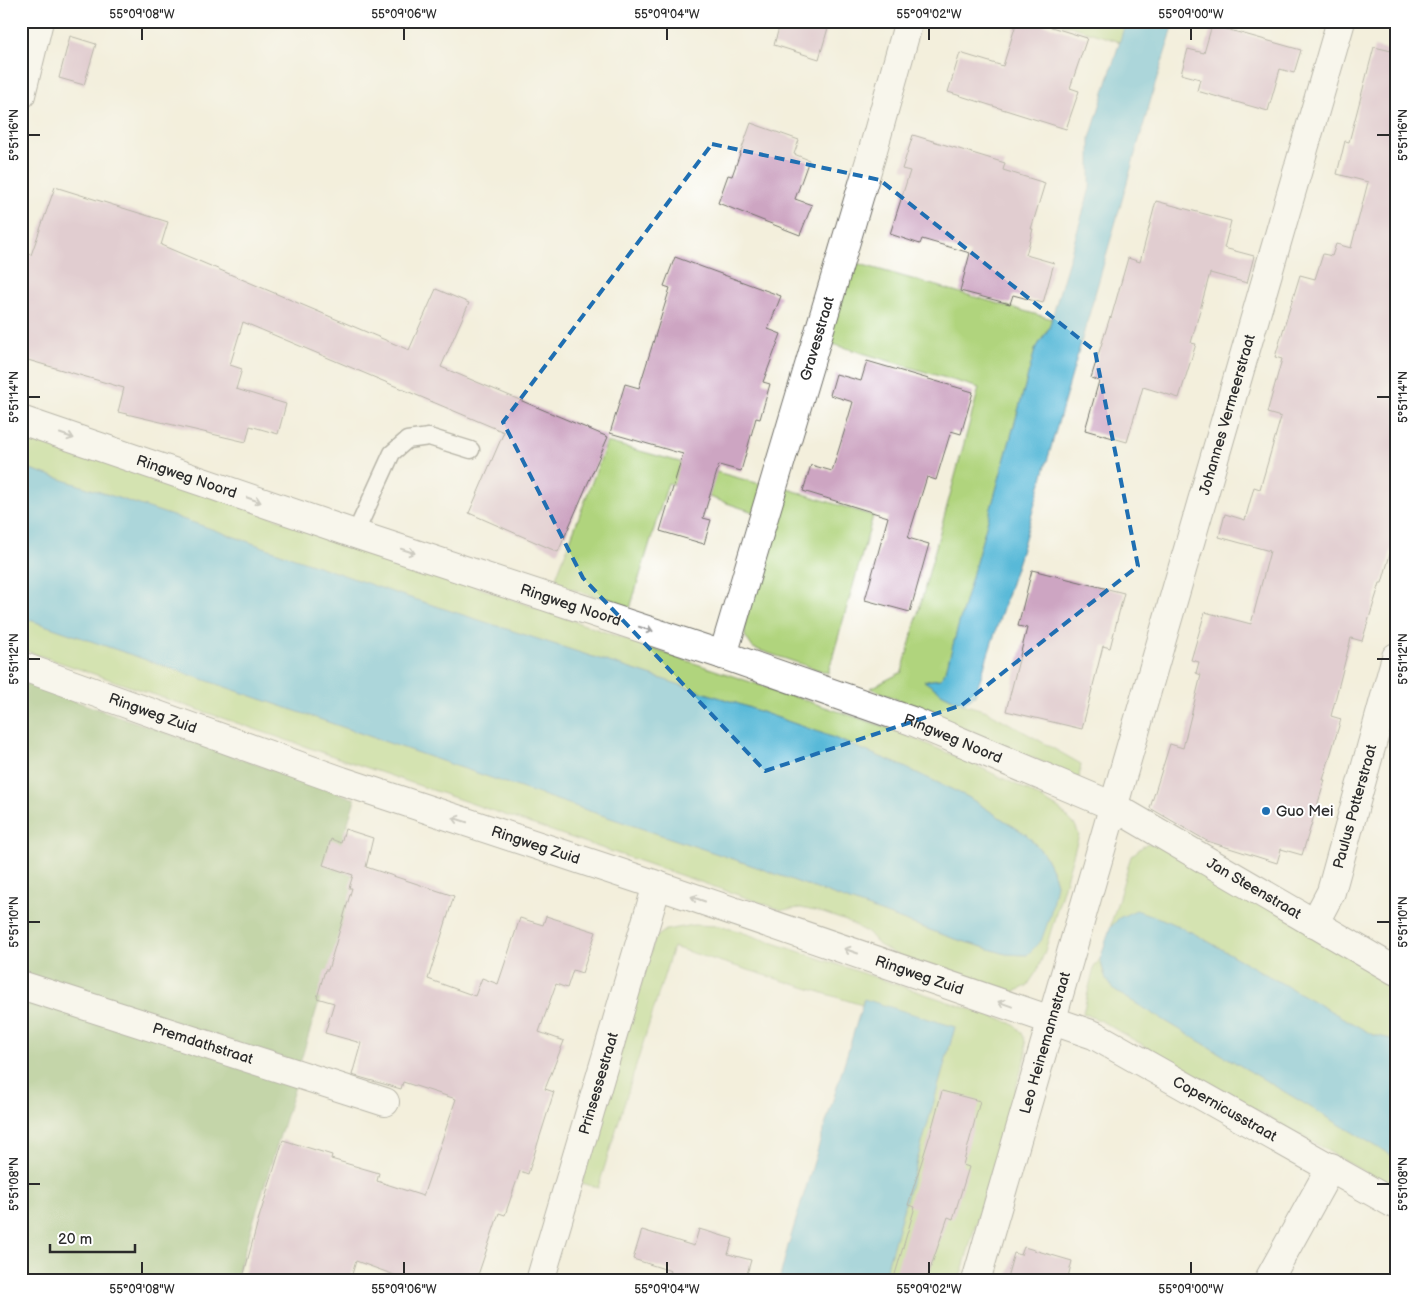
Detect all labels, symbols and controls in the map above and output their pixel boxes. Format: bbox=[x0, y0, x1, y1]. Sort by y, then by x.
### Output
text: 55°09'08"W bbox=[109, 7, 175, 22]
text: 55°09'06"W bbox=[371, 7, 437, 22]
text: 55°09'04"W bbox=[634, 7, 700, 22]
text: 55°09'02"W bbox=[896, 7, 962, 22]
text: 55°09'00"W bbox=[1158, 7, 1224, 22]
text: 5°51'16"N bbox=[7, 109, 22, 161]
text: 5°51'16"N bbox=[1396, 109, 1411, 161]
street label: Gravesstraat bbox=[796, 294, 839, 383]
street label: Johannes Vermeerstraat bbox=[1195, 332, 1259, 497]
text: 5°51'14"N bbox=[7, 371, 22, 423]
text: 5°51'14"N bbox=[1396, 371, 1411, 423]
one-way arrow bbox=[59, 432, 75, 441]
street label: Ringweg Noord bbox=[134, 451, 239, 502]
one-way arrow bbox=[246, 496, 262, 505]
one-way arrow bbox=[400, 547, 416, 557]
street label: Ringweg Noord bbox=[518, 580, 624, 630]
one-way arrow bbox=[638, 625, 654, 635]
text: 5°51'12"N bbox=[7, 633, 22, 685]
text: 5°51'12"N bbox=[1396, 633, 1411, 685]
street label: Ringweg Zuid bbox=[106, 689, 199, 738]
street label: Ringweg Noord bbox=[901, 709, 1005, 768]
street label: Paulus Potterstraat bbox=[1328, 742, 1381, 871]
place label: Guo Mei bbox=[1276, 802, 1334, 821]
marker: Guo Mei bbox=[1260, 805, 1272, 817]
one-way arrow bbox=[453, 815, 469, 825]
street label: Ringweg Zuid bbox=[489, 821, 583, 868]
street label: Jan Steenstraat bbox=[1203, 853, 1305, 923]
one-way arrow bbox=[690, 894, 706, 903]
text: 5°51'10"N bbox=[7, 896, 22, 948]
text: 5°51'10"N bbox=[1396, 896, 1411, 948]
one-way arrow bbox=[844, 946, 860, 955]
street label: Ringweg Zuid bbox=[873, 951, 966, 999]
street label: Leo Heinemannstraat bbox=[1015, 969, 1075, 1116]
one-way arrow bbox=[998, 999, 1013, 1008]
street label: Premdathstraat bbox=[150, 1018, 256, 1069]
street label: Prinsessestraat bbox=[574, 1030, 623, 1137]
street label: Copernicusstraat bbox=[1169, 1072, 1281, 1146]
text: 5°51'08"N bbox=[7, 1157, 22, 1211]
text: 5°51'08"N bbox=[1396, 1157, 1411, 1211]
scale bar bbox=[50, 1222, 135, 1254]
text: 20 m bbox=[58, 1230, 92, 1249]
text: 55°09'08"W bbox=[109, 1282, 175, 1297]
text: 55°09'06"W bbox=[371, 1282, 437, 1297]
text: 55°09'04"W bbox=[634, 1282, 700, 1297]
text: 55°09'02"W bbox=[896, 1282, 962, 1297]
text: 55°09'00"W bbox=[1158, 1282, 1224, 1297]

